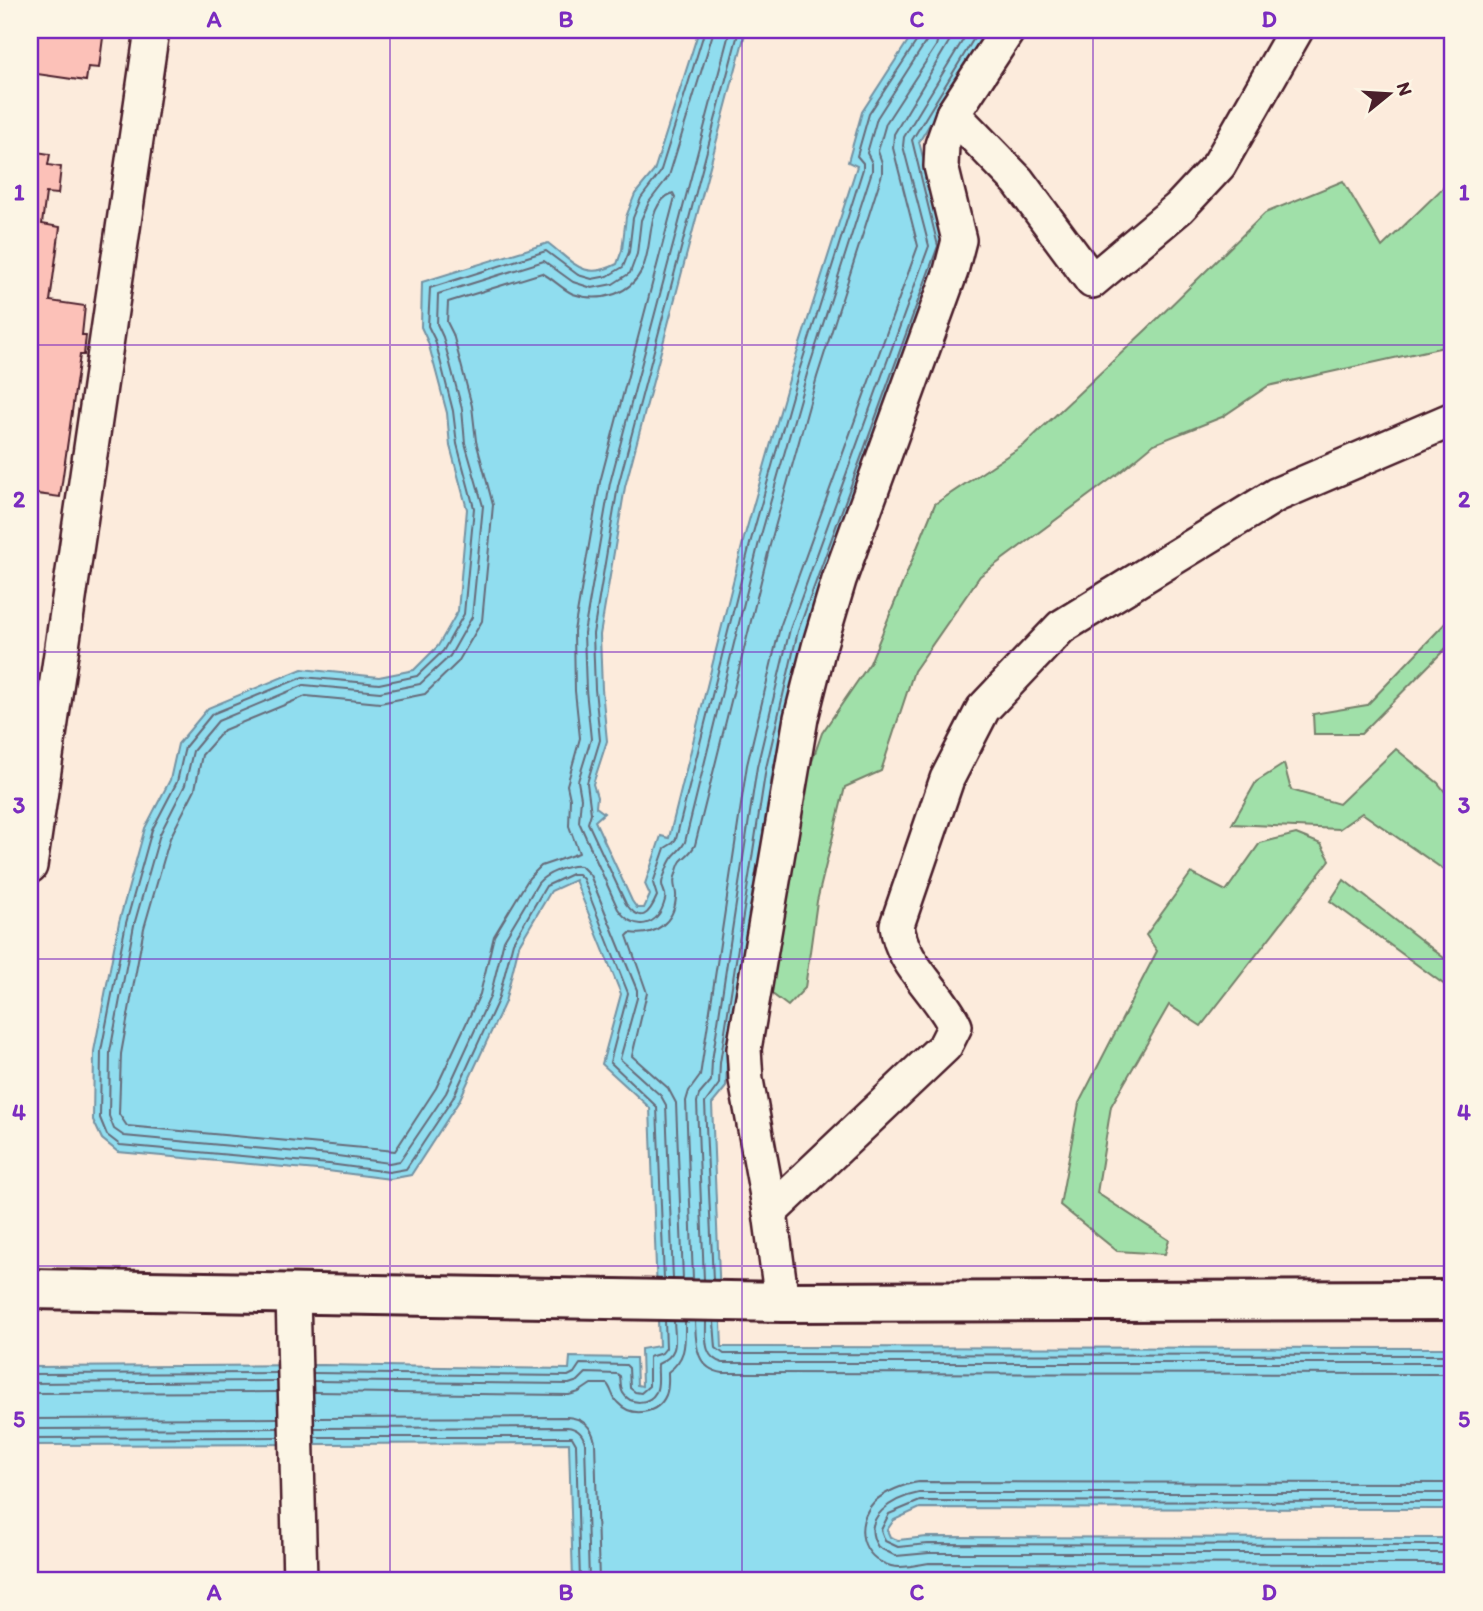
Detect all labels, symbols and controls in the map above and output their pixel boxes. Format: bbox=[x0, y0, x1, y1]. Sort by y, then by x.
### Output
text: A bbox=[206, 5, 222, 33]
text: B bbox=[559, 5, 574, 33]
text: C bbox=[910, 5, 925, 33]
text: D bbox=[1261, 5, 1277, 33]
north arrow bbox=[1354, 60, 1424, 130]
text: N bbox=[1392, 79, 1418, 99]
text: 1 bbox=[14, 178, 25, 206]
text: 1 bbox=[1459, 178, 1470, 206]
text: 2 bbox=[13, 485, 26, 513]
text: 2 bbox=[1458, 485, 1471, 513]
text: 3 bbox=[13, 791, 26, 819]
text: 3 bbox=[1458, 791, 1471, 819]
text: 4 bbox=[12, 1098, 26, 1126]
text: 4 bbox=[1457, 1098, 1471, 1126]
text: 5 bbox=[13, 1405, 25, 1433]
text: 5 bbox=[1458, 1405, 1470, 1433]
text: A bbox=[206, 1578, 222, 1606]
text: B bbox=[559, 1578, 574, 1606]
text: C bbox=[910, 1578, 925, 1606]
text: D bbox=[1261, 1578, 1277, 1606]

